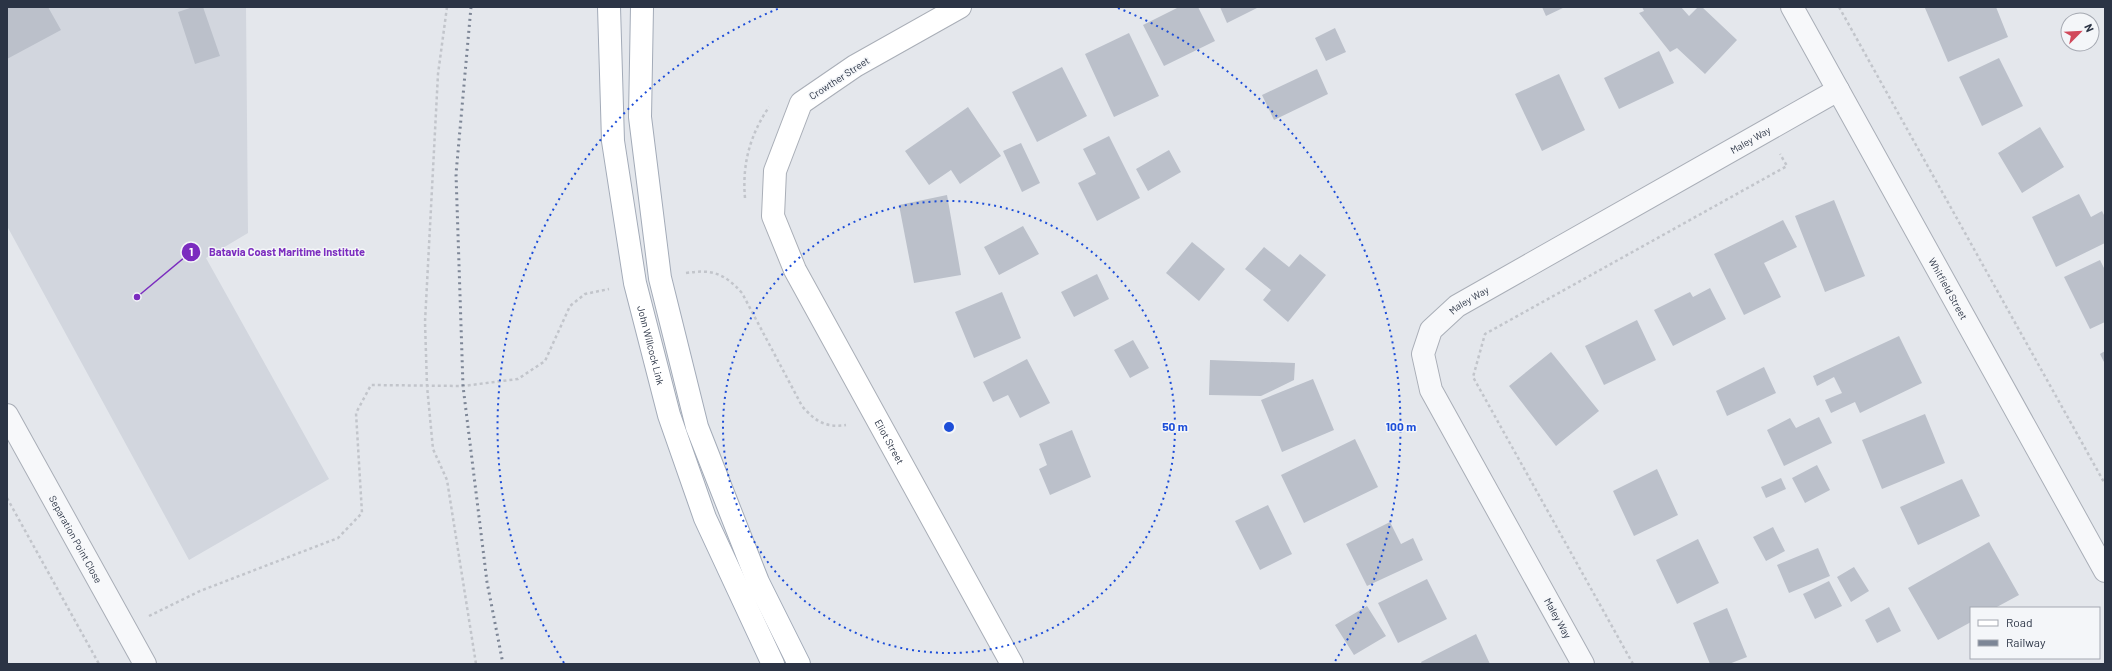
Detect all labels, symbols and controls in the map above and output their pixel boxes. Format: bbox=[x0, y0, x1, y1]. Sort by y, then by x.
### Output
north arrow bbox=[2060, 12, 2100, 52]
text: N bbox=[2082, 22, 2097, 34]
street label: Crowther Street bbox=[807, 54, 872, 102]
street label: Maley Way bbox=[1728, 123, 1773, 156]
callout: Batavia Coast Maritime Institute bbox=[181, 240, 373, 263]
text: 1 bbox=[189, 244, 193, 258]
text: Batavia Coast Maritime Institute bbox=[209, 245, 365, 258]
street label: Whitfield Street bbox=[1926, 255, 1970, 322]
street label: Maley Way bbox=[1446, 283, 1491, 317]
street label: John Willcock Link bbox=[635, 304, 667, 386]
street label: Eliot Street bbox=[872, 417, 907, 466]
text: 50 m bbox=[1162, 419, 1188, 433]
text: 100 m bbox=[1386, 419, 1416, 433]
centre of rings bbox=[942, 420, 956, 434]
street label: Separation Point Close bbox=[47, 493, 105, 585]
street label: Maley Way bbox=[1542, 596, 1574, 641]
legend bbox=[1970, 607, 2100, 659]
text: Road bbox=[2006, 615, 2033, 629]
text: Railway bbox=[2006, 635, 2046, 649]

